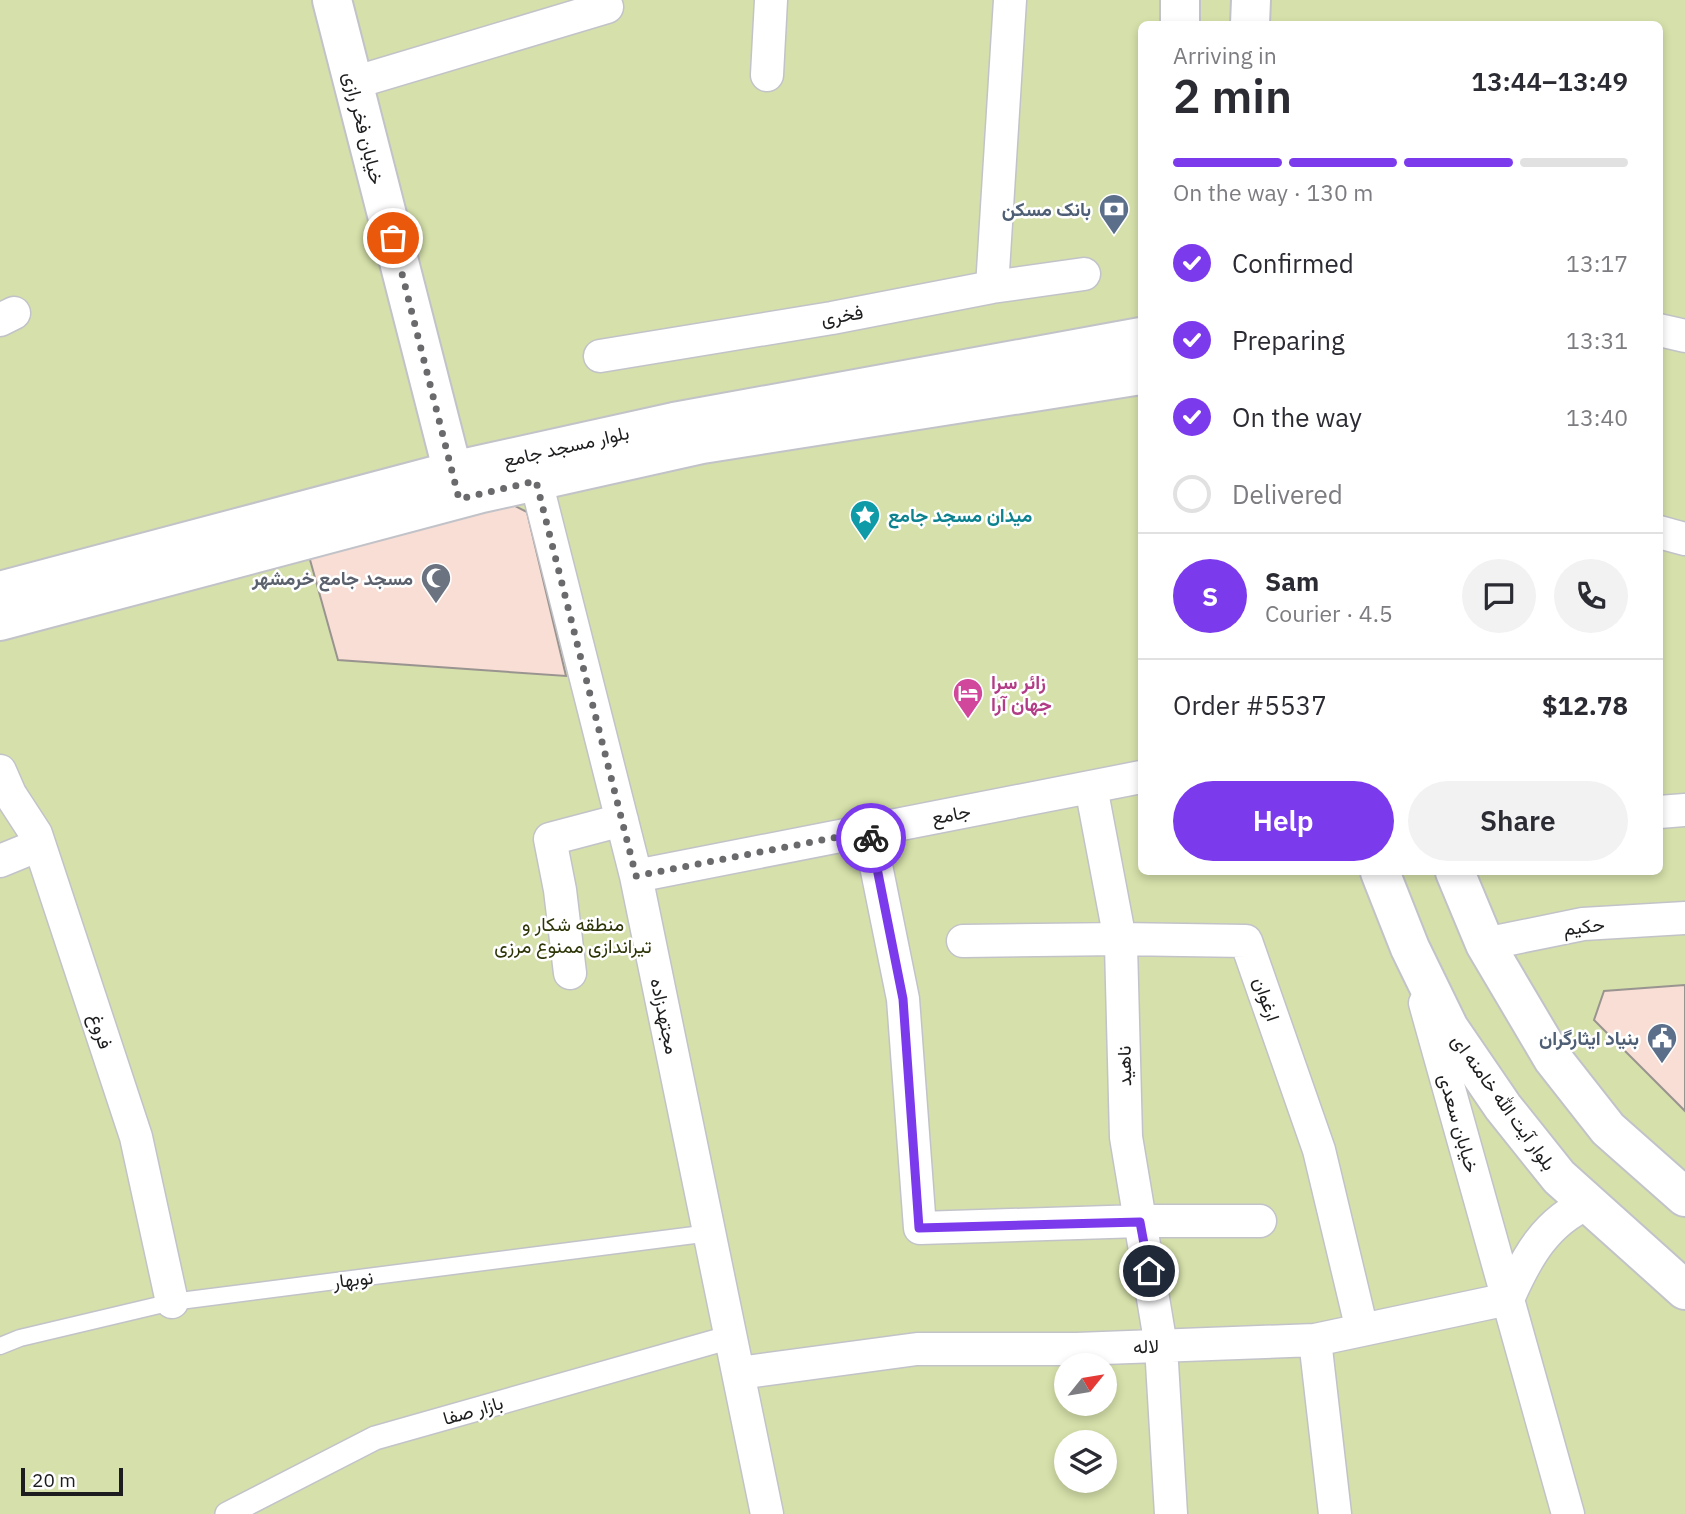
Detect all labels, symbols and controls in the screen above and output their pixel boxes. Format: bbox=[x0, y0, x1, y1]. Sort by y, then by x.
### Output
text: Arriving in bbox=[1173, 40, 1277, 70]
text: 13:44–13:49 bbox=[1471, 64, 1628, 98]
text: 2 min bbox=[1173, 66, 1292, 126]
street label: خیابان فخر رازی bbox=[338, 69, 390, 187]
text: On the way · 130 m bbox=[1173, 177, 1373, 207]
bank icon: بانک مسکن bbox=[1097, 192, 1131, 236]
place label: بانک مسکن bbox=[1002, 197, 1091, 221]
pin bbox=[363, 208, 423, 268]
icon: bag bbox=[374, 219, 412, 257]
icon: check bbox=[1173, 244, 1211, 282]
text: Confirmed bbox=[1232, 246, 1354, 280]
text: 13:17 bbox=[1566, 248, 1628, 278]
street label: فخری bbox=[819, 300, 865, 330]
icon: check bbox=[1173, 321, 1211, 359]
text: Preparing bbox=[1232, 323, 1345, 357]
text: 13:31 bbox=[1566, 325, 1628, 355]
icon: check bbox=[1173, 398, 1211, 436]
text: On the way bbox=[1232, 400, 1362, 434]
text: 13:40 bbox=[1566, 402, 1628, 432]
street label: بلوار مسجد جامع bbox=[501, 420, 632, 474]
text: Delivered bbox=[1232, 477, 1343, 511]
place icon: میدان مسجد جامع bbox=[848, 498, 882, 542]
place label: میدان مسجد جامع bbox=[888, 503, 1032, 529]
button: chat bbox=[1462, 559, 1536, 633]
button: phone bbox=[1554, 559, 1628, 633]
mosque icon: مسجد جامع خرمشهر bbox=[419, 561, 453, 605]
text: Sam bbox=[1265, 564, 1319, 598]
place label: مسجد جامع خرمشهر bbox=[251, 566, 413, 592]
text: S bbox=[1202, 579, 1218, 613]
text: Courier · 4.5 bbox=[1265, 598, 1393, 628]
place label: زائر سرا جهان آرا bbox=[991, 670, 1052, 717]
hotel icon: زائر سرا جهان آرا bbox=[951, 676, 985, 720]
text: Order #5537 bbox=[1173, 688, 1327, 722]
text: $12.78 bbox=[1542, 688, 1628, 722]
button: Help bbox=[1173, 781, 1394, 861]
button: Share bbox=[1408, 781, 1628, 861]
street label: جامع bbox=[929, 798, 973, 831]
courier bbox=[836, 803, 906, 873]
icon: bike bbox=[852, 819, 890, 857]
park label: منطقه شکار و تیراندازی ممنوع مرزی bbox=[494, 912, 652, 959]
street label: حکیم bbox=[1562, 912, 1606, 941]
street label: ارغوان bbox=[1248, 974, 1286, 1024]
street label: مجتهدزاده bbox=[645, 976, 685, 1056]
street label: فروغ bbox=[83, 1010, 118, 1052]
public building icon: بنیاد ایثارگران bbox=[1645, 1021, 1679, 1065]
place label: بنیاد ایثارگران bbox=[1539, 1026, 1639, 1051]
street label: بلوار آیت الله خامنه ای bbox=[1446, 1029, 1562, 1175]
street label: ناهید bbox=[1112, 1045, 1136, 1087]
street label: خیابان سعدی bbox=[1433, 1071, 1485, 1175]
pin bbox=[1119, 1241, 1179, 1301]
icon: home bbox=[1130, 1252, 1168, 1290]
street label: نوبهار bbox=[330, 1265, 375, 1293]
street label: لاله bbox=[1133, 1334, 1159, 1358]
north arrow bbox=[1054, 1353, 1116, 1416]
map controls bbox=[1054, 1353, 1117, 1493]
street label: بازار صفا bbox=[440, 1390, 506, 1430]
button: layers bbox=[1054, 1430, 1117, 1493]
scale bar bbox=[21, 1465, 122, 1497]
text: 20 m bbox=[32, 1468, 76, 1492]

